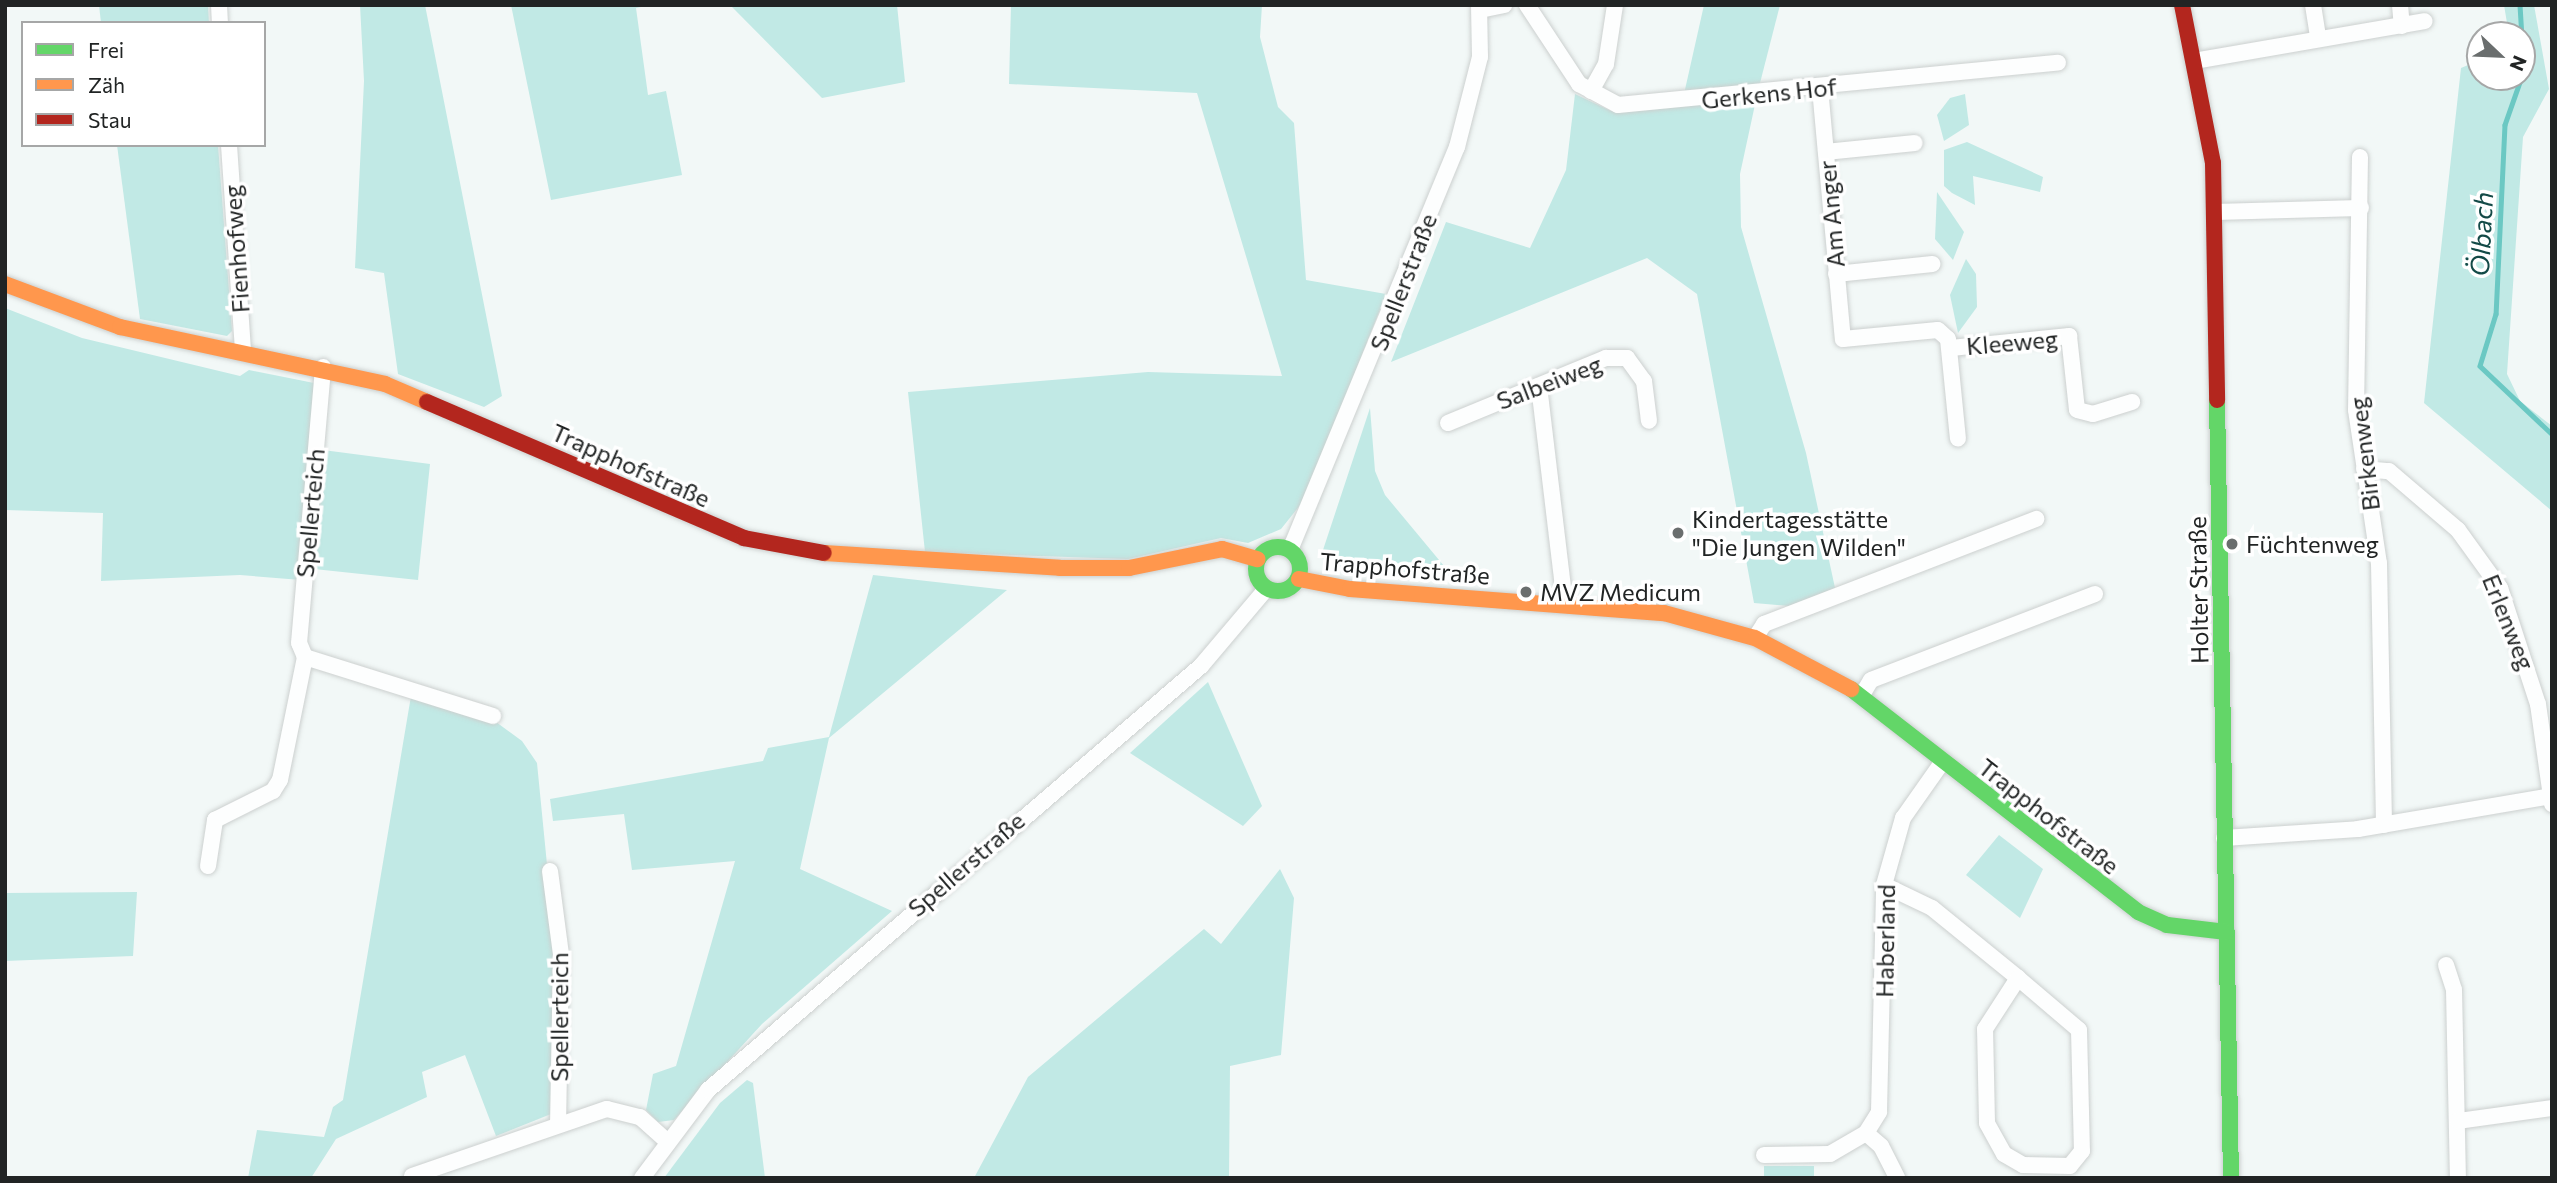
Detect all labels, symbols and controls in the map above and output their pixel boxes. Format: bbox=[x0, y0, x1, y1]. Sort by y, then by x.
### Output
legend bbox=[21, 21, 266, 147]
north arrow bbox=[2466, 21, 2536, 91]
text: Frei bbox=[88, 37, 124, 62]
text: N bbox=[2506, 53, 2532, 75]
text: Zäh bbox=[88, 72, 125, 97]
street label: Gerkens Hof bbox=[1700, 72, 1838, 114]
text: Stau bbox=[88, 107, 131, 132]
street label: Am Anger bbox=[1812, 159, 1850, 269]
street label: Fienhofweg bbox=[217, 184, 255, 314]
water label: Ölbach bbox=[2463, 191, 2499, 277]
street label: Spellerstraße bbox=[1364, 209, 1442, 355]
street label: Kleeweg bbox=[1965, 324, 2059, 360]
street label: Salbeiweg bbox=[1492, 349, 1606, 415]
street label: Birkenweg bbox=[2343, 396, 2385, 512]
street label: Trapphofstraße bbox=[547, 417, 715, 513]
street label: Spellerteich bbox=[290, 447, 330, 579]
place label: Kindertagesstätte "Die Jungen Wilden" bbox=[1692, 505, 1906, 561]
street label: Holter Straße bbox=[2182, 516, 2214, 664]
marker: Kindertagesstätte "Die Jungen Wilden" bbox=[1670, 525, 1686, 541]
place label: Füchtenweg bbox=[2246, 530, 2379, 558]
marker: Füchtenweg bbox=[2224, 536, 2240, 552]
street label: Trapphofstraße bbox=[1319, 546, 1491, 590]
street label: Erlenweg bbox=[2477, 570, 2541, 674]
place label: MVZ Medicum bbox=[1540, 578, 1701, 606]
marker: MVZ Medicum bbox=[1518, 584, 1534, 600]
street label: Trapphofstraße bbox=[1973, 752, 2125, 880]
street label: Spellerstraße bbox=[902, 806, 1030, 922]
street label: Haberland bbox=[1870, 884, 1900, 998]
street label: Spellerteich bbox=[545, 952, 573, 1082]

